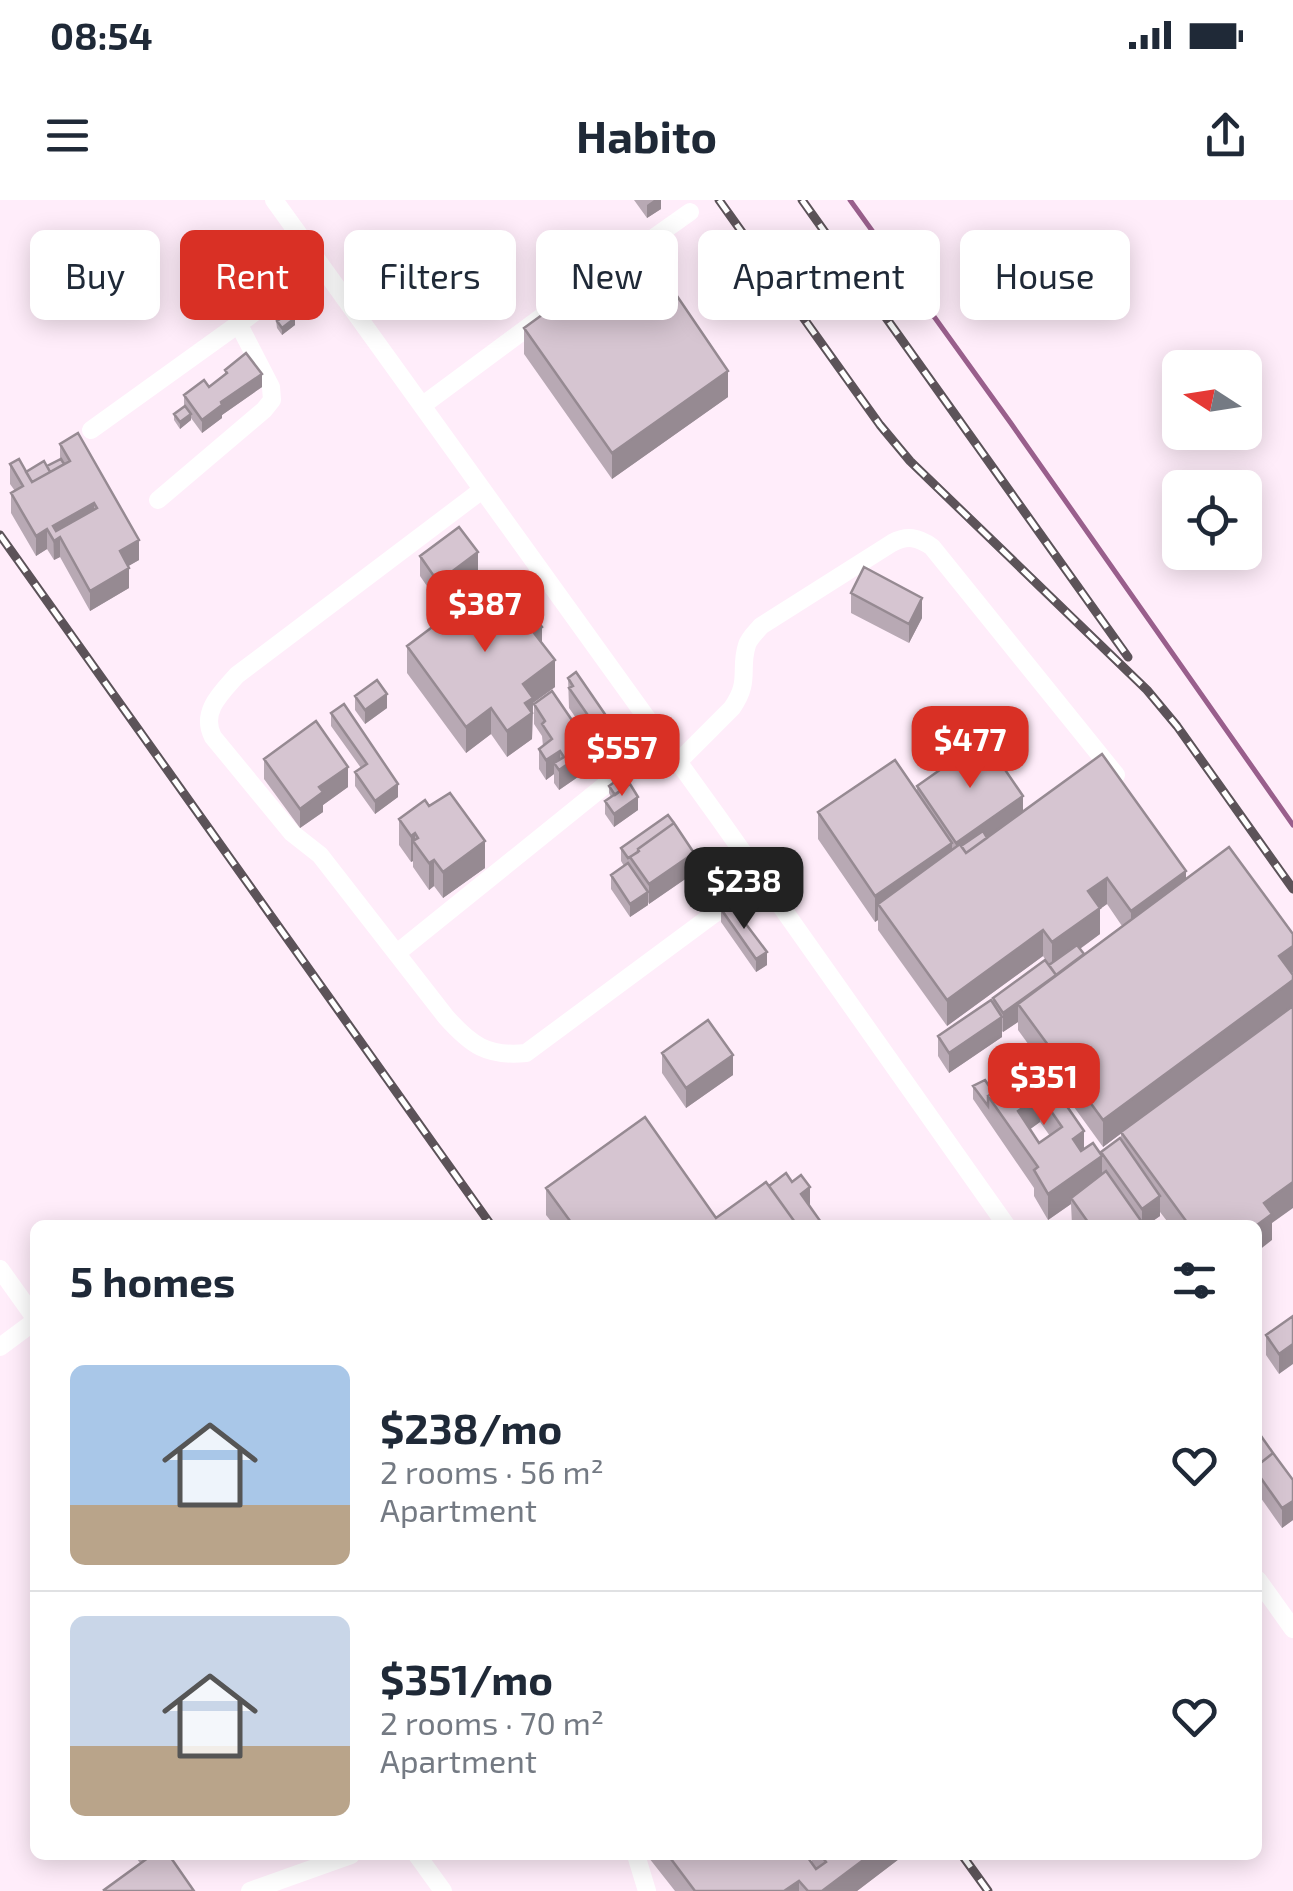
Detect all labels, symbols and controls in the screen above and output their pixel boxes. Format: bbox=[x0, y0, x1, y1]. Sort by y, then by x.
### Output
text: 08:54 bbox=[50, 12, 153, 58]
icon: menu bbox=[40, 108, 95, 163]
text: Habito bbox=[576, 108, 717, 162]
icon: share bbox=[1198, 108, 1253, 163]
chip: Buy bbox=[30, 230, 160, 320]
chip: Rent bbox=[180, 230, 324, 320]
chip: Filters bbox=[344, 230, 516, 320]
chip: New bbox=[536, 230, 678, 320]
chip: Apartment bbox=[698, 230, 940, 320]
chip: House bbox=[960, 230, 1130, 320]
north arrow bbox=[1162, 350, 1262, 450]
map controls bbox=[1162, 350, 1262, 570]
button: locate bbox=[1162, 470, 1262, 570]
pin: $387 bbox=[426, 570, 544, 655]
text: $387 bbox=[448, 583, 522, 621]
pin: $477 bbox=[911, 706, 1029, 791]
pin: $557 bbox=[563, 714, 681, 799]
text: $477 bbox=[934, 719, 1006, 757]
text: $557 bbox=[587, 727, 657, 765]
pin: $238 bbox=[685, 847, 803, 932]
text: $238 bbox=[706, 860, 782, 898]
pin: $351 bbox=[985, 1043, 1103, 1128]
text: $351 bbox=[1010, 1056, 1078, 1094]
icon: filters bbox=[1167, 1253, 1222, 1308]
text: 5 homes bbox=[70, 1255, 235, 1305]
text: $238/mo bbox=[380, 1402, 562, 1452]
icon: home bbox=[150, 1405, 270, 1525]
icon: heart bbox=[1167, 1438, 1222, 1493]
text: 2 rooms · 56 m² bbox=[380, 1452, 604, 1490]
text: Apartment bbox=[380, 1490, 537, 1528]
text: $351/mo bbox=[380, 1653, 553, 1703]
icon: home bbox=[150, 1656, 270, 1776]
icon: heart bbox=[1167, 1689, 1222, 1744]
text: 2 rooms · 70 m² bbox=[380, 1703, 604, 1741]
text: Apartment bbox=[380, 1741, 537, 1779]

